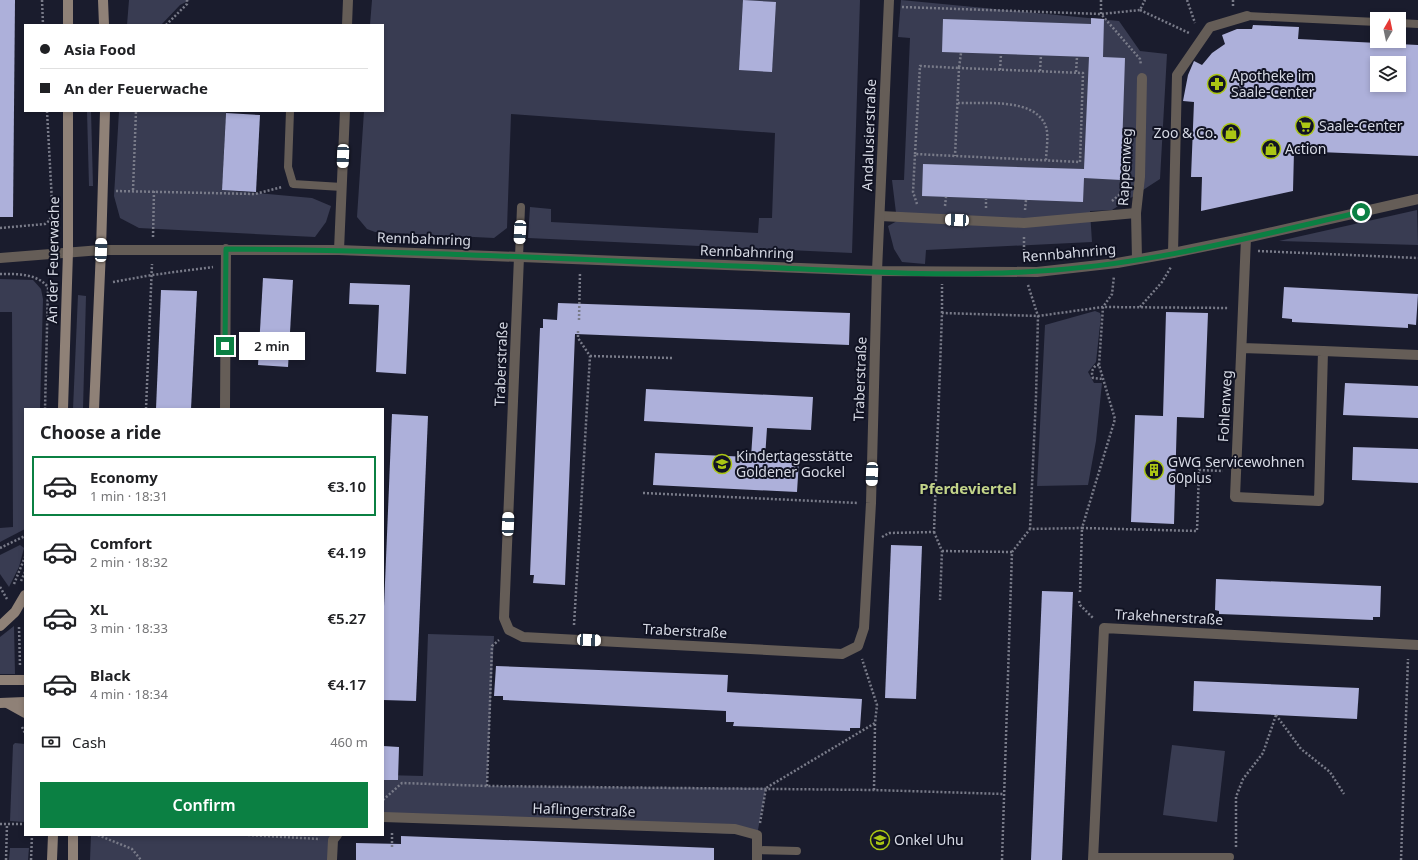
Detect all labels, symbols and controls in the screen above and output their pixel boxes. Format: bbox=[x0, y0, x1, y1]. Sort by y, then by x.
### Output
north arrow bbox=[1370, 12, 1406, 48]
map controls bbox=[1370, 12, 1406, 92]
text: Asia Food bbox=[64, 39, 136, 59]
button: layers bbox=[1370, 56, 1406, 92]
place label: Apotheke im Saale-Center bbox=[1231, 66, 1315, 101]
pharmacy icon: Apotheke im Saale-Center bbox=[1206, 73, 1228, 95]
text: An der Feuerwache bbox=[64, 78, 208, 98]
street label: Andalusierstraße bbox=[857, 78, 880, 191]
supermarket icon: Saale-Center bbox=[1294, 115, 1316, 137]
place label: Saale-Center bbox=[1319, 116, 1403, 135]
shop icon: Zoo & Co. bbox=[1220, 122, 1242, 144]
place label: Zoo & Co. bbox=[1153, 123, 1217, 142]
street label: Rappenweg bbox=[1113, 128, 1136, 206]
shop icon: Action bbox=[1260, 138, 1282, 160]
place label: Action bbox=[1285, 139, 1326, 158]
car bbox=[337, 144, 349, 168]
street label: An der Feuerwache bbox=[42, 196, 63, 324]
route start bbox=[1352, 203, 1370, 221]
car bbox=[945, 213, 969, 227]
car bbox=[513, 220, 527, 244]
street label: Rennbahnring bbox=[377, 227, 471, 250]
car bbox=[95, 238, 107, 262]
street label: Rennbahnring bbox=[1021, 239, 1117, 266]
street label: Rennbahnring bbox=[700, 240, 794, 263]
street label: Traberstraße bbox=[490, 321, 511, 407]
callout: 2 min bbox=[239, 332, 305, 360]
street label: Traberstraße bbox=[849, 336, 870, 422]
route end bbox=[216, 337, 234, 355]
text: 2 min bbox=[254, 337, 290, 355]
street label: Fohlenweg bbox=[1213, 369, 1236, 442]
text: Choose a ride bbox=[40, 420, 161, 444]
place label: Kindertagesstätte Goldener Gockel bbox=[736, 446, 853, 481]
place label: GWG Servicewohnen 60plus bbox=[1168, 452, 1305, 487]
school or university icon: Kindertagesstätte Goldener Gockel bbox=[711, 453, 733, 475]
building icon: GWG Servicewohnen 60plus bbox=[1143, 459, 1165, 481]
car bbox=[866, 462, 878, 486]
text: Economy bbox=[90, 467, 158, 487]
icon: car bbox=[42, 468, 78, 504]
text: €3.10 bbox=[328, 476, 366, 496]
district label: Pferdeviertel bbox=[919, 478, 1017, 498]
text: 1 min · 18:31 bbox=[90, 487, 168, 505]
car bbox=[502, 512, 514, 536]
text: Comfort bbox=[90, 533, 152, 553]
icon: car bbox=[42, 534, 78, 570]
text: €4.19 bbox=[328, 542, 366, 562]
text: 2 min · 18:32 bbox=[90, 553, 168, 571]
text: XL bbox=[90, 599, 108, 619]
icon: car bbox=[42, 600, 78, 636]
street label: Trakehnerstraße bbox=[1114, 604, 1224, 629]
text: €5.27 bbox=[328, 608, 366, 628]
text: 3 min · 18:33 bbox=[90, 619, 168, 637]
street label: Traberstraße bbox=[642, 619, 728, 642]
car bbox=[577, 633, 601, 647]
text: Black bbox=[90, 665, 130, 685]
icon: car bbox=[42, 666, 78, 702]
text: €4.17 bbox=[328, 674, 366, 694]
text: 4 min · 18:34 bbox=[90, 685, 168, 703]
icon: cash bbox=[40, 731, 62, 753]
text: Cash bbox=[72, 732, 106, 752]
text: 460 m bbox=[330, 733, 368, 751]
button: Confirm bbox=[40, 782, 368, 828]
street label: Haflingerstraße bbox=[532, 798, 636, 821]
school or university icon: Onkel Uhu bbox=[869, 829, 891, 851]
place label: Onkel Uhu bbox=[894, 830, 964, 849]

